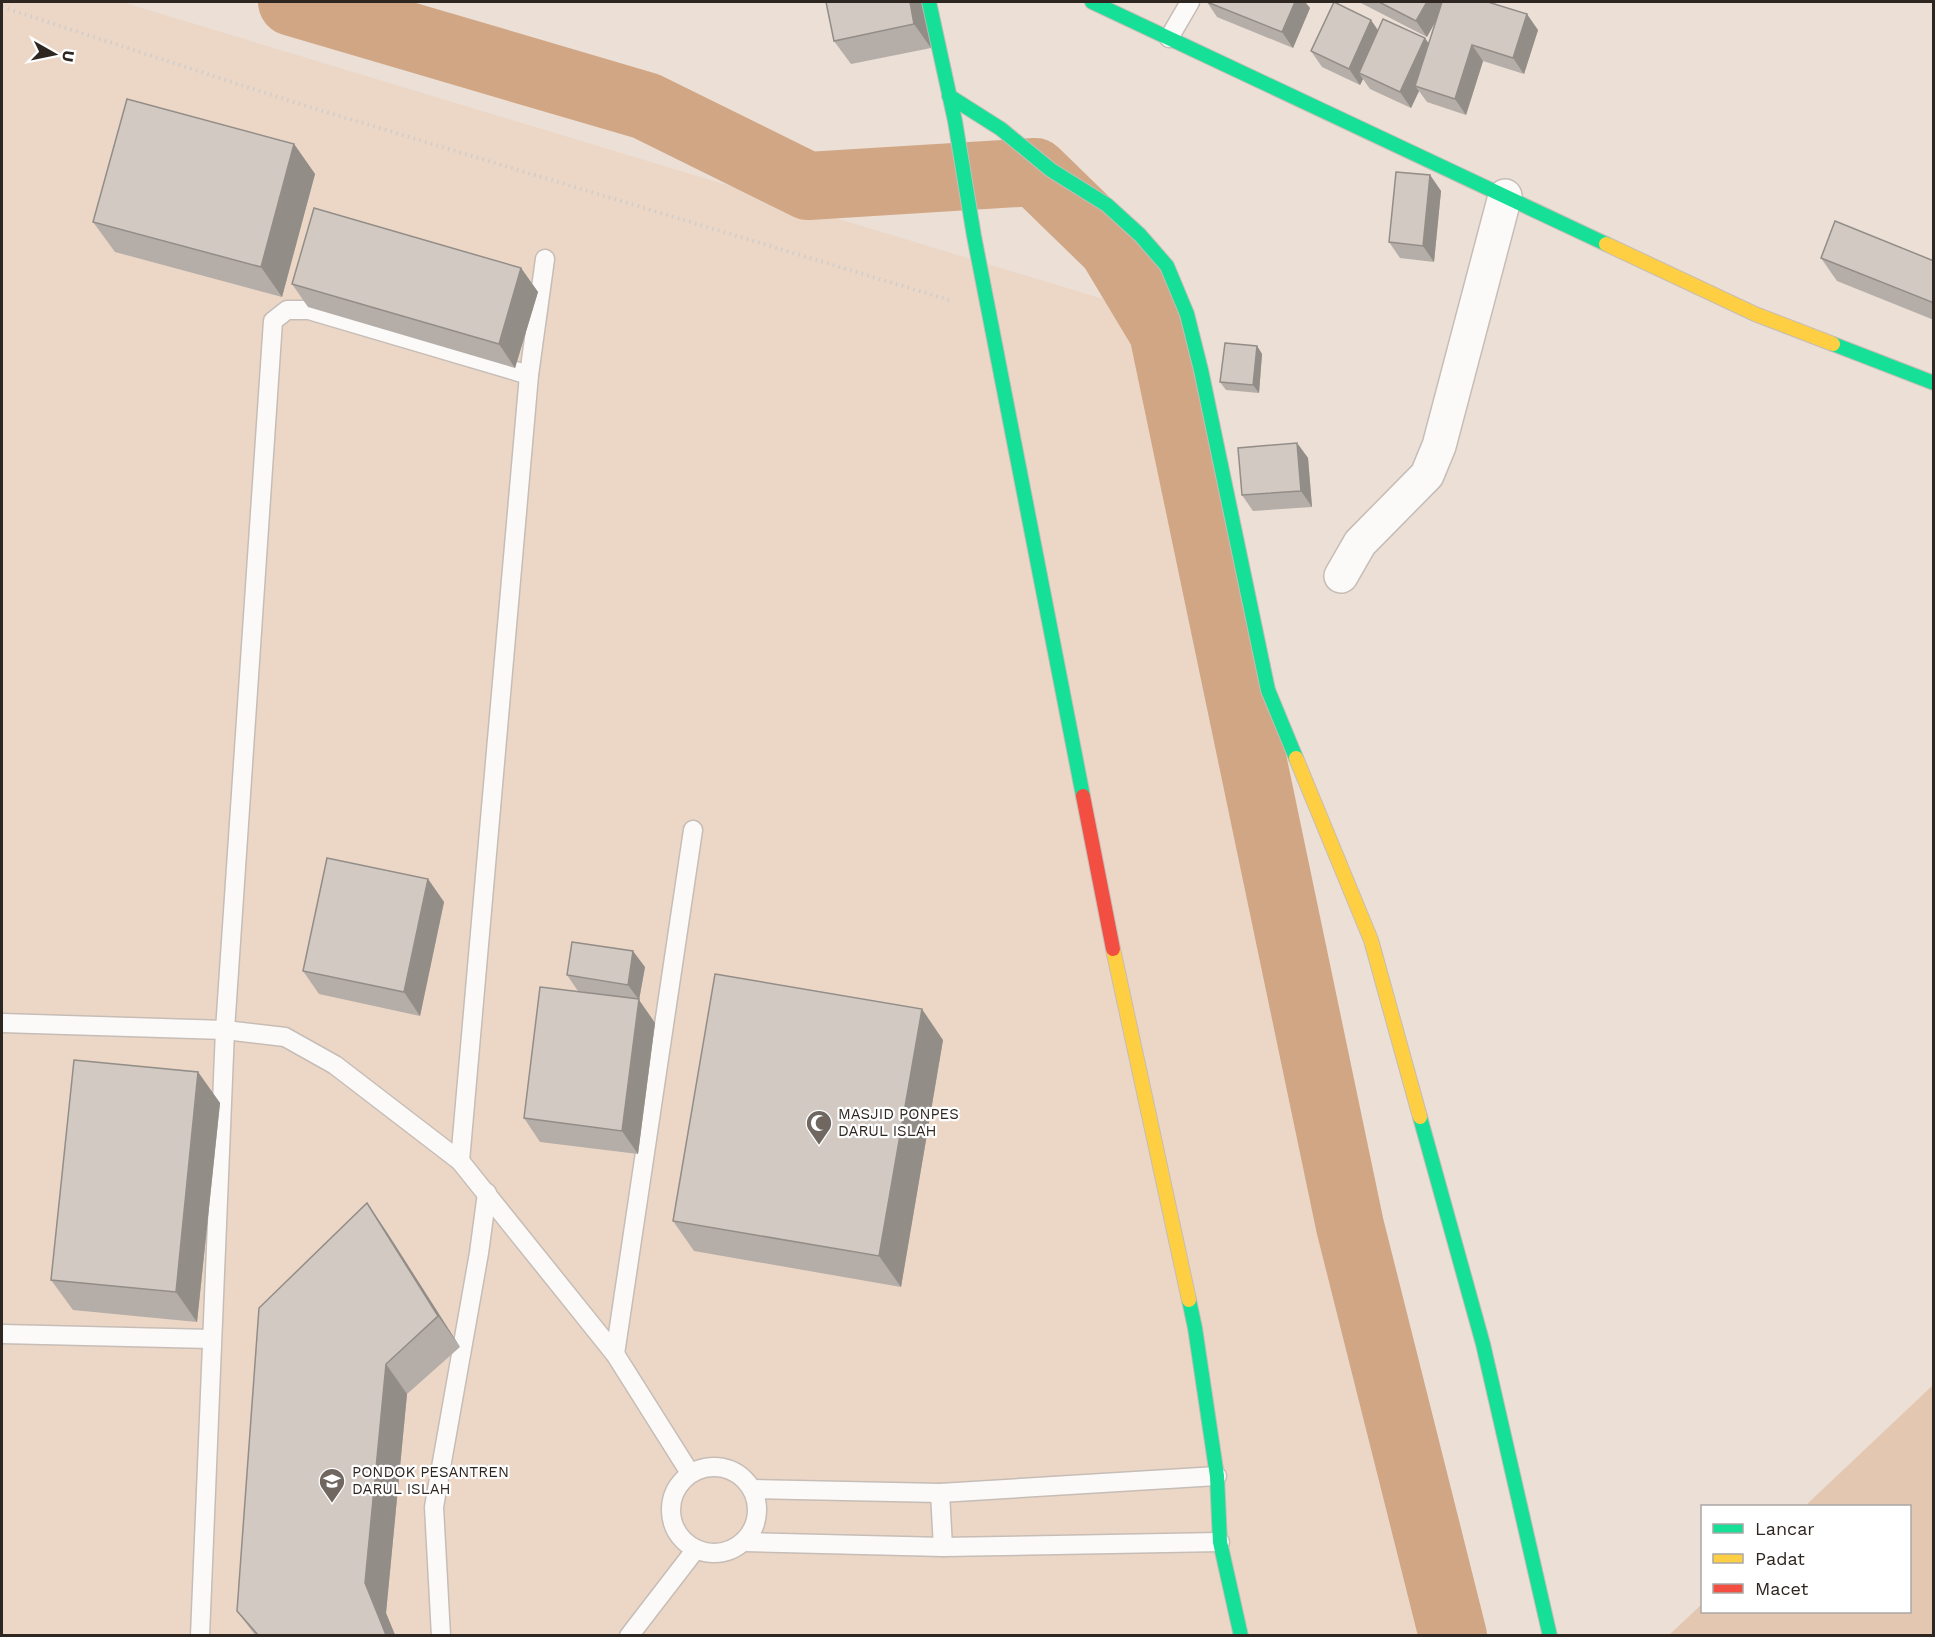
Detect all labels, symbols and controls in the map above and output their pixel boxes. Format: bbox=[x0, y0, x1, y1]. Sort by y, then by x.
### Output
north arrow bbox=[24, 24, 84, 84]
text: U bbox=[58, 49, 79, 63]
place label: MASJID PONPES DARUL ISLAH bbox=[838, 1105, 959, 1140]
mosque icon: MASJID PONPES DARUL ISLAH bbox=[804, 1108, 834, 1146]
place label: PONDOK PESANTREN DARUL ISLAH bbox=[352, 1463, 509, 1498]
school or university icon: PONDOK PESANTREN DARUL ISLAH bbox=[317, 1466, 347, 1504]
legend bbox=[1701, 1505, 1911, 1613]
text: Lancar bbox=[1755, 1518, 1815, 1539]
text: Padat bbox=[1755, 1548, 1805, 1569]
text: Macet bbox=[1755, 1578, 1809, 1599]

